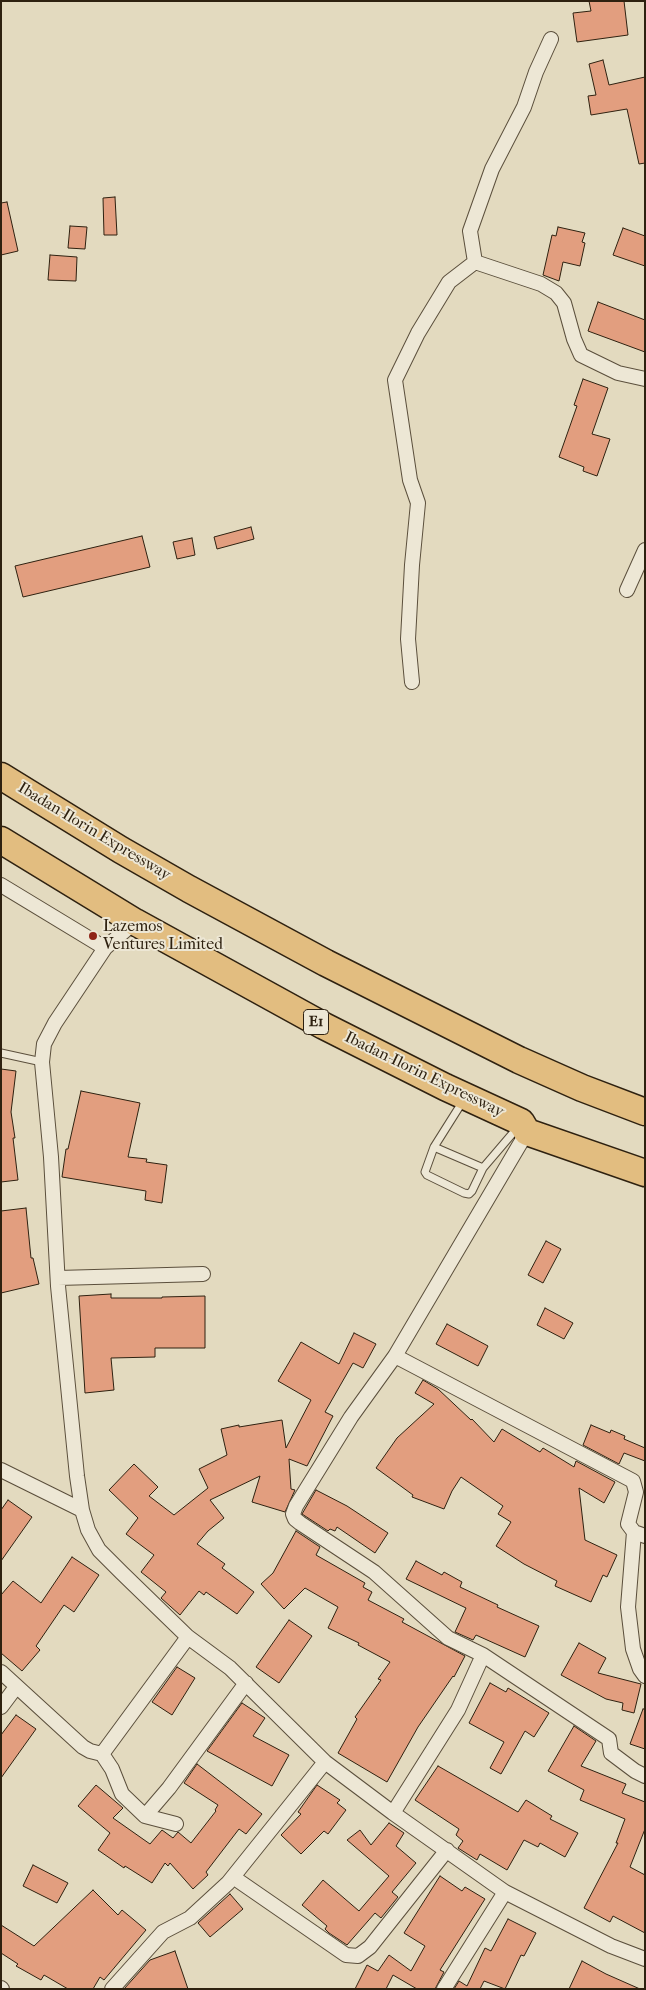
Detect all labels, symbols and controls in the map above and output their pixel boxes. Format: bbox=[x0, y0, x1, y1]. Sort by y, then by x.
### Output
street label: Ibadan-Ilorin Expressway bbox=[14, 779, 174, 885]
place label: Lazemos Ventures Limited bbox=[103, 917, 223, 955]
marker: Lazemos Ventures Limited bbox=[87, 930, 99, 942]
road number: E1 bbox=[304, 1010, 328, 1034]
street label: Ibadan-Ilorin Expressway bbox=[341, 1028, 507, 1122]

